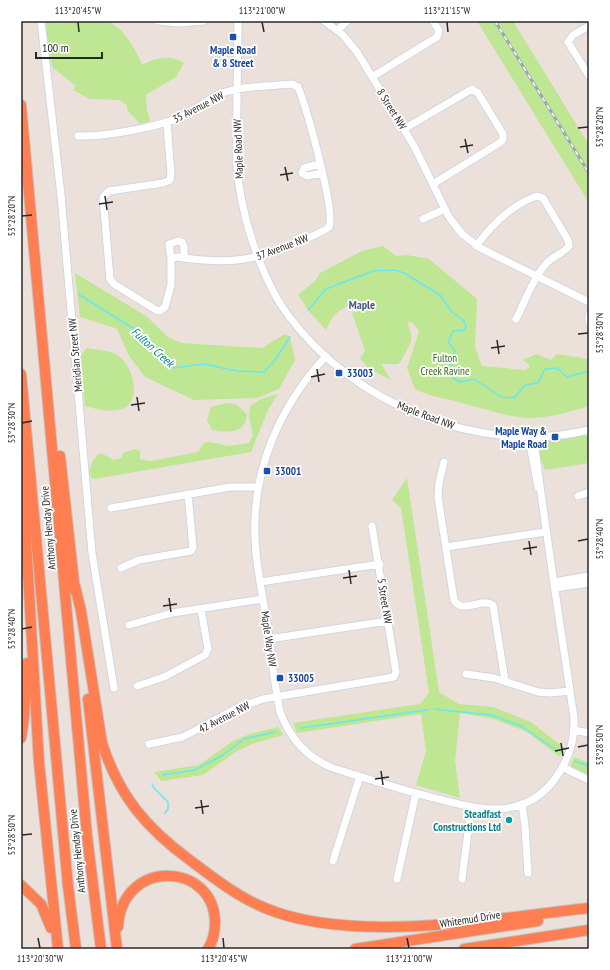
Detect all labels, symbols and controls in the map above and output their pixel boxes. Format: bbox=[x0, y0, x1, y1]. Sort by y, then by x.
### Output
text: 113°20'45"W bbox=[55, 4, 102, 17]
text: 113°21'00"W bbox=[239, 4, 286, 17]
text: 113°21'15"W bbox=[424, 4, 471, 17]
marker: Maple Road & 8 Street bbox=[228, 32, 238, 42]
scale bar bbox=[36, 34, 102, 60]
text: 100 m bbox=[42, 40, 69, 55]
place label: Maple Road & 8 Street bbox=[210, 43, 256, 70]
street label: 8 Street NW bbox=[374, 86, 410, 133]
street label: 35 Avenue NW bbox=[170, 88, 226, 126]
text: 53°28'20"N bbox=[593, 107, 606, 147]
street label: Maple Road NW bbox=[230, 118, 246, 179]
text: 53°28'20"N bbox=[5, 196, 18, 236]
street label: 37 Avenue NW bbox=[254, 230, 311, 263]
district label: Maple bbox=[349, 297, 375, 312]
text: 53°28'30"N bbox=[593, 313, 606, 353]
street label: Meridian Street NW bbox=[65, 317, 85, 393]
water label: Fulton Creek bbox=[129, 324, 178, 371]
park label: Fulton Creek Ravine bbox=[421, 351, 470, 378]
place label: 33003 bbox=[347, 366, 373, 380]
marker: 33003 bbox=[334, 368, 344, 378]
street label: Maple Road NW bbox=[395, 398, 457, 433]
text: 53°28'30"N bbox=[5, 403, 18, 443]
place label: Maple Way & Maple Road bbox=[495, 424, 547, 451]
marker: Maple Way & Maple Road bbox=[550, 432, 560, 442]
place label: 33001 bbox=[275, 464, 301, 478]
marker: 33001 bbox=[262, 466, 272, 476]
street label: Anthony Henday Drive bbox=[37, 485, 59, 571]
text: 53°28'40"N bbox=[593, 519, 606, 559]
street label: 5 Street NW bbox=[375, 577, 396, 625]
text: 53°28'40"N bbox=[5, 609, 18, 649]
street label: Maple Way NW bbox=[258, 610, 280, 668]
place label: 33005 bbox=[288, 671, 314, 685]
marker: 33005 bbox=[275, 673, 285, 683]
street label: 42 Avenue NW bbox=[196, 698, 252, 736]
text: 53°28'50"N bbox=[593, 725, 606, 765]
place label: Steadfast Constructions Ltd bbox=[433, 807, 502, 834]
street label: Anthony Henday Drive bbox=[66, 808, 88, 894]
text: 53°28'50"N bbox=[5, 815, 18, 855]
marker: Steadfast Constructions Ltd bbox=[504, 815, 514, 825]
street label: Whitemud Drive bbox=[439, 907, 502, 931]
text: 113°20'30"W bbox=[17, 952, 64, 965]
text: 113°20'45"W bbox=[201, 952, 248, 965]
text: 113°21'00"W bbox=[386, 952, 433, 965]

